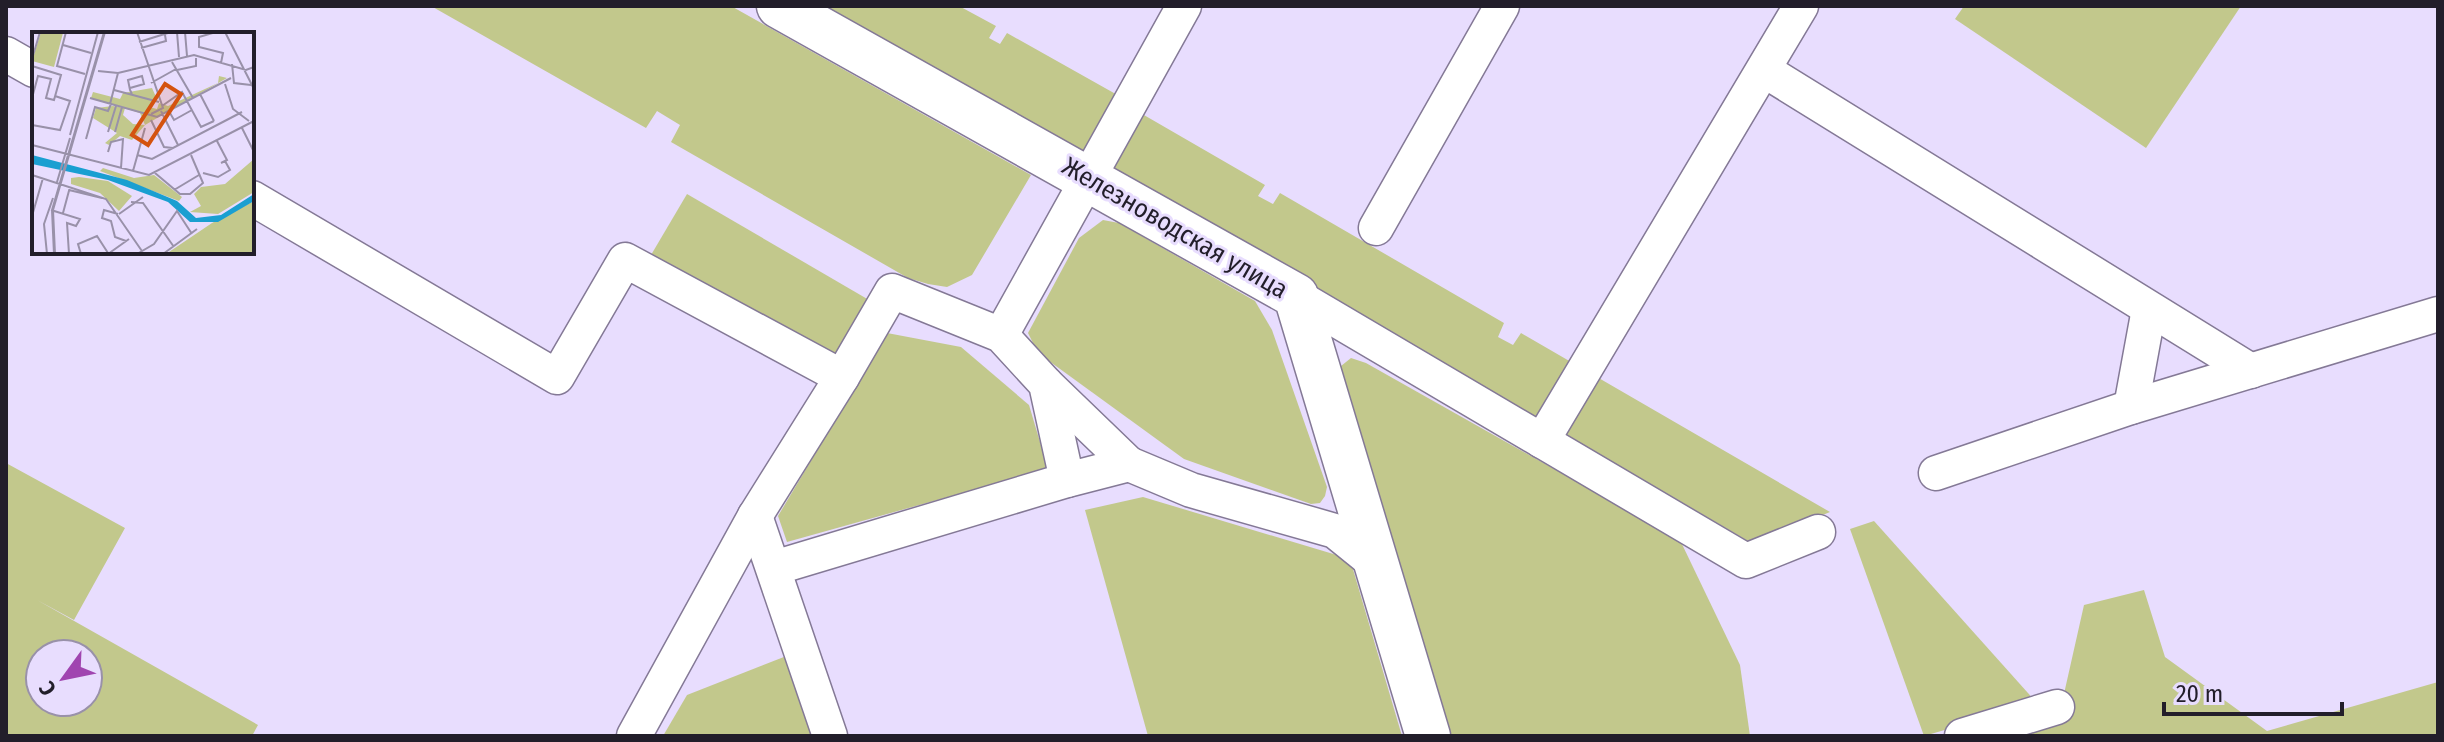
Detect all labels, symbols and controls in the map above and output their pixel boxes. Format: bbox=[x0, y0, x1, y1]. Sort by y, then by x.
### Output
inset map bbox=[32, 32, 254, 254]
street label: Железноводская улица bbox=[1057, 151, 1293, 305]
north arrow bbox=[24, 638, 104, 718]
scale bar bbox=[2164, 666, 2342, 716]
text: С bbox=[33, 676, 62, 701]
text: 20 m bbox=[2176, 680, 2223, 708]

